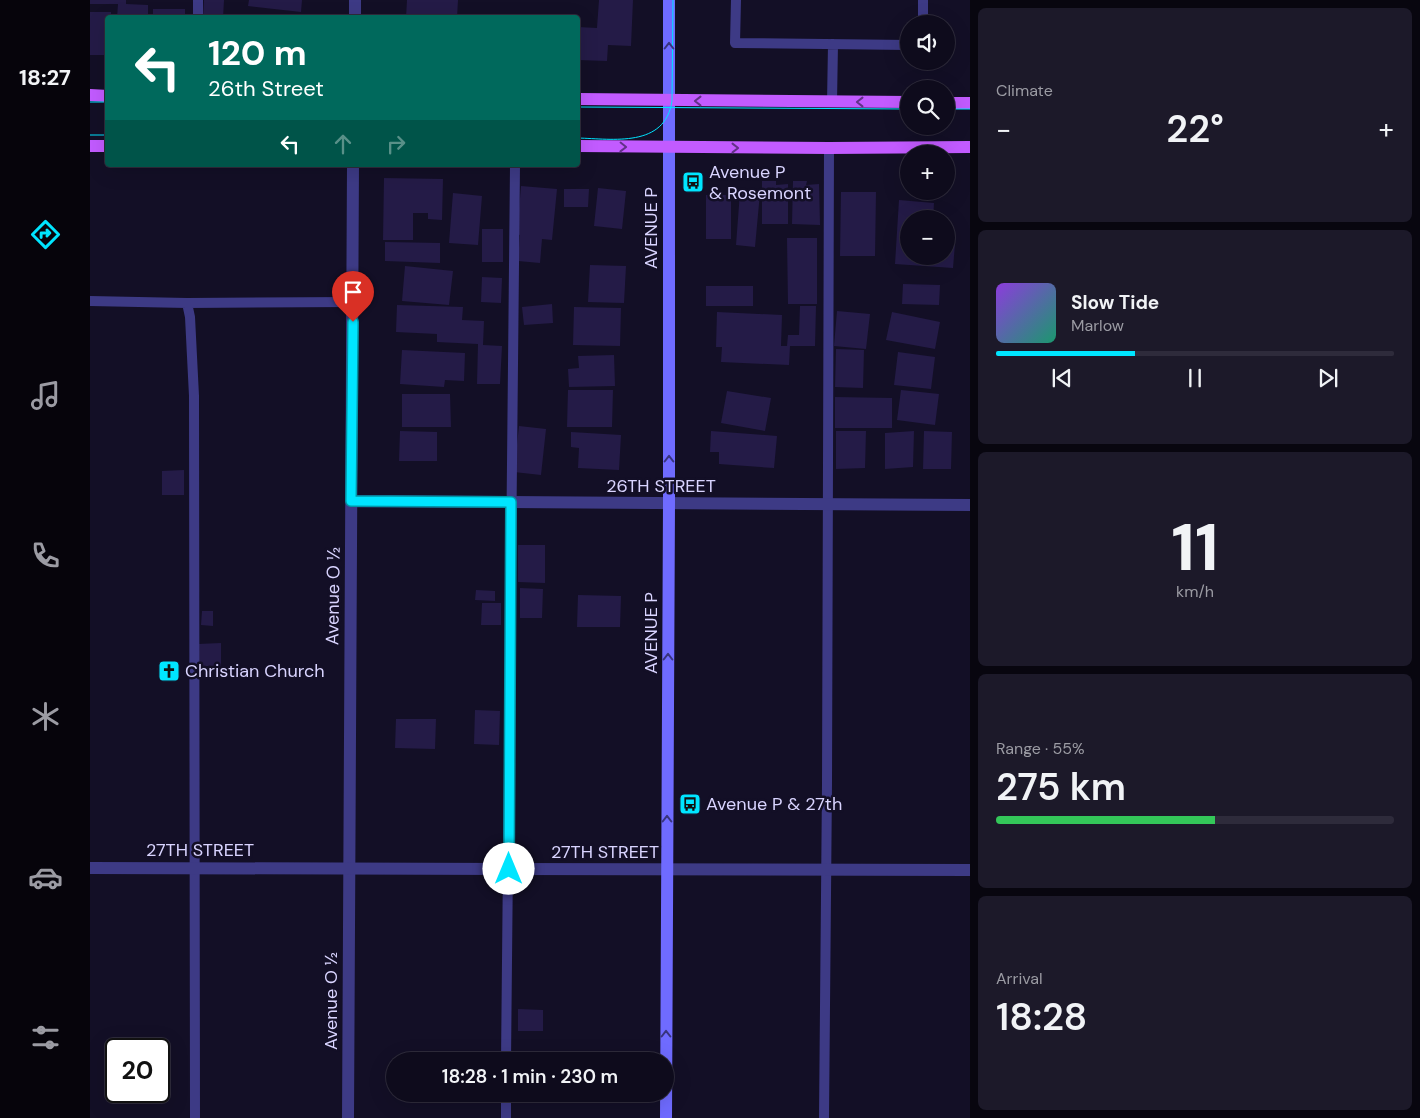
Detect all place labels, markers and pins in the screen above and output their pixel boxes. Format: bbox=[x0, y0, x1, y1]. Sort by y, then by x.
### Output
place label: Avenue P & Rosemont bbox=[709, 160, 811, 205]
bus stop icon: Avenue P & Rosemont bbox=[681, 170, 705, 194]
pin bbox=[332, 271, 374, 322]
church icon: Christian Church bbox=[157, 659, 181, 683]
place label: Christian Church bbox=[185, 659, 325, 683]
bus stop icon: Avenue P & 27th bbox=[678, 792, 702, 816]
place label: Avenue P & 27th bbox=[706, 792, 842, 816]

